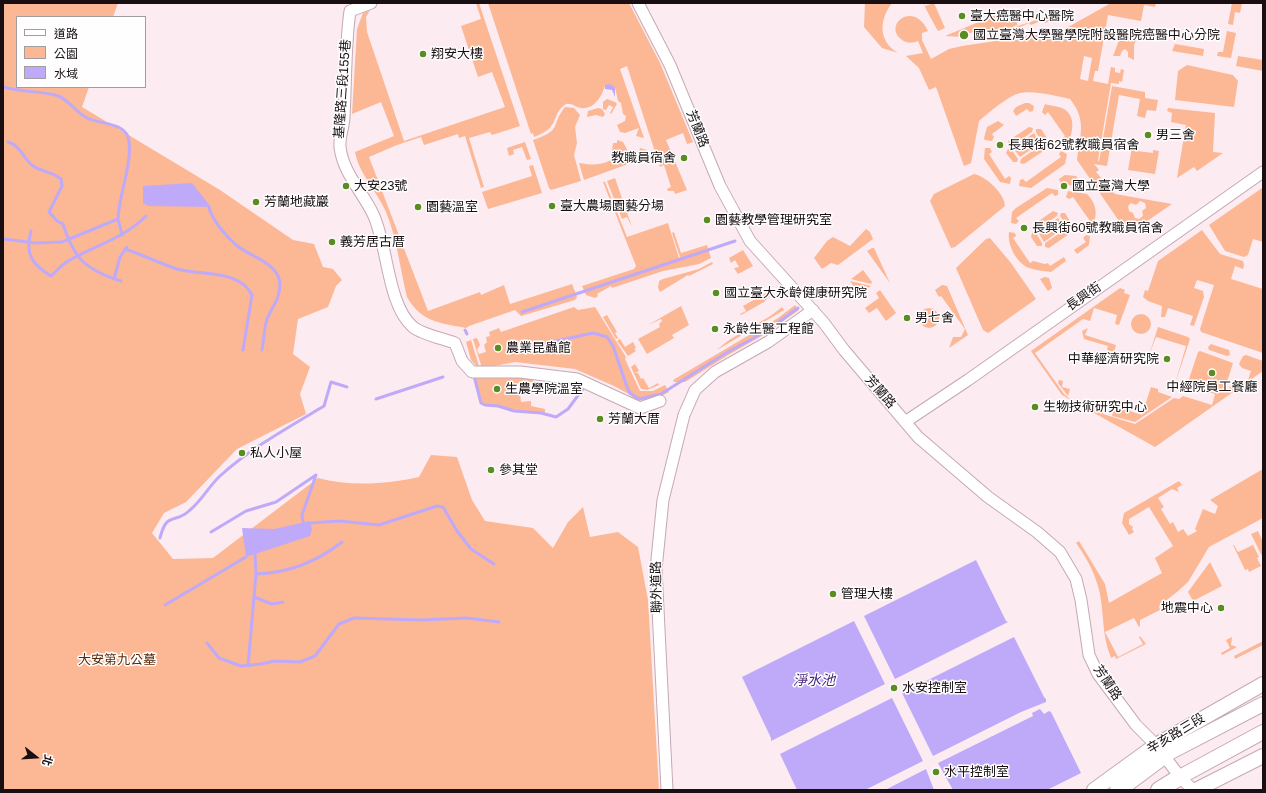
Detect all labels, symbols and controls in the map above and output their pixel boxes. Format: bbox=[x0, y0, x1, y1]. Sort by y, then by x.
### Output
place label: 臺大癌醫中心醫院 bbox=[970, 8, 1074, 24]
marker: 臺大癌醫中心醫院 bbox=[957, 11, 967, 21]
legend bbox=[16, 16, 146, 88]
text: 道路 bbox=[54, 27, 78, 41]
place label: 國立臺灣大學醫學院附設醫院癌醫中心分院 bbox=[973, 27, 1220, 43]
marker: 國立臺灣大學醫學院附設醫院癌醫中心分院 bbox=[958, 29, 970, 41]
street label: 基隆路三段155巷 bbox=[332, 39, 354, 139]
place label: 翔安大樓 bbox=[431, 46, 483, 62]
text: 公園 bbox=[54, 47, 78, 61]
marker: 翔安大樓 bbox=[418, 49, 428, 59]
text: 水域 bbox=[54, 67, 78, 81]
street label: 芳蘭路 bbox=[682, 108, 712, 150]
place label: 男三舍 bbox=[1156, 127, 1195, 143]
marker: 男三舍 bbox=[1143, 130, 1153, 140]
place label: 長興街62號教職員宿舍 bbox=[1008, 137, 1139, 153]
marker: 長興街62號教職員宿舍 bbox=[995, 140, 1005, 150]
place label: 教職員宿舍 bbox=[611, 150, 676, 166]
marker: 教職員宿舍 bbox=[679, 153, 689, 163]
place label: 大安23號 bbox=[354, 178, 407, 194]
place label: 國立臺灣大學 bbox=[1072, 178, 1150, 194]
marker: 大安23號 bbox=[341, 181, 351, 191]
marker: 國立臺灣大學 bbox=[1059, 181, 1069, 191]
place label: 芳蘭地藏巖 bbox=[264, 194, 329, 210]
marker: 芳蘭地藏巖 bbox=[251, 197, 261, 207]
place label: 臺大農場園藝分場 bbox=[560, 198, 664, 214]
place label: 園藝溫室 bbox=[426, 199, 478, 215]
marker: 臺大農場園藝分場 bbox=[547, 201, 557, 211]
marker: 園藝溫室 bbox=[413, 202, 423, 212]
place label: 園藝教學管理研究室 bbox=[715, 212, 832, 228]
marker: 園藝教學管理研究室 bbox=[702, 215, 712, 225]
place label: 長興街60號教職員宿舍 bbox=[1032, 220, 1163, 236]
marker: 長興街60號教職員宿舍 bbox=[1019, 223, 1029, 233]
place label: 義芳居古厝 bbox=[340, 234, 405, 250]
marker: 義芳居古厝 bbox=[327, 237, 337, 247]
street label: 長興街 bbox=[1064, 279, 1104, 315]
place label: 國立臺大永齡健康研究院 bbox=[724, 285, 867, 301]
marker: 國立臺大永齡健康研究院 bbox=[711, 288, 721, 298]
place label: 男七舍 bbox=[915, 310, 954, 326]
marker: 男七舍 bbox=[902, 313, 912, 323]
place label: 永齡生醫工程館 bbox=[723, 321, 814, 337]
marker: 永齡生醫工程館 bbox=[710, 324, 720, 334]
place label: 農業昆蟲館 bbox=[506, 340, 571, 356]
marker: 農業昆蟲館 bbox=[493, 343, 503, 353]
place label: 中華經濟研究院 bbox=[1068, 351, 1159, 367]
marker: 中華經濟研究院 bbox=[1162, 354, 1172, 364]
marker: 中經院員工餐廳 bbox=[1207, 368, 1217, 378]
street label: 芳蘭路 bbox=[861, 372, 899, 412]
place label: 中經院員工餐廳 bbox=[1167, 379, 1257, 395]
place label: 生農學院溫室 bbox=[505, 381, 583, 397]
marker: 生農學院溫室 bbox=[492, 384, 502, 394]
place label: 生物技術研究中心 bbox=[1043, 399, 1147, 415]
marker: 生物技術研究中心 bbox=[1030, 402, 1040, 412]
place label: 芳蘭大厝 bbox=[608, 411, 660, 427]
marker: 芳蘭大厝 bbox=[595, 414, 605, 424]
place label: 私人小屋 bbox=[250, 445, 302, 461]
marker: 私人小屋 bbox=[237, 448, 247, 458]
place label: 參其堂 bbox=[499, 462, 538, 478]
marker: 參其堂 bbox=[486, 465, 496, 475]
street label: 聯外道路 bbox=[649, 561, 665, 613]
place label: 管理大樓 bbox=[841, 586, 893, 602]
marker: 管理大樓 bbox=[828, 589, 838, 599]
place label: 地震中心 bbox=[1161, 600, 1213, 616]
marker: 地震中心 bbox=[1216, 603, 1226, 613]
park label: 大安第九公墓 bbox=[78, 652, 156, 668]
street label: 芳蘭路 bbox=[1090, 662, 1124, 704]
water label: 淨水池 bbox=[793, 673, 835, 689]
place label: 水安控制室 bbox=[902, 680, 967, 696]
marker: 水安控制室 bbox=[889, 683, 899, 693]
street label: 辛亥路三段 bbox=[1144, 711, 1208, 757]
north arrow bbox=[16, 737, 56, 777]
text: 北 bbox=[40, 753, 55, 768]
place label: 水平控制室 bbox=[944, 764, 1009, 780]
marker: 水平控制室 bbox=[931, 767, 941, 777]

